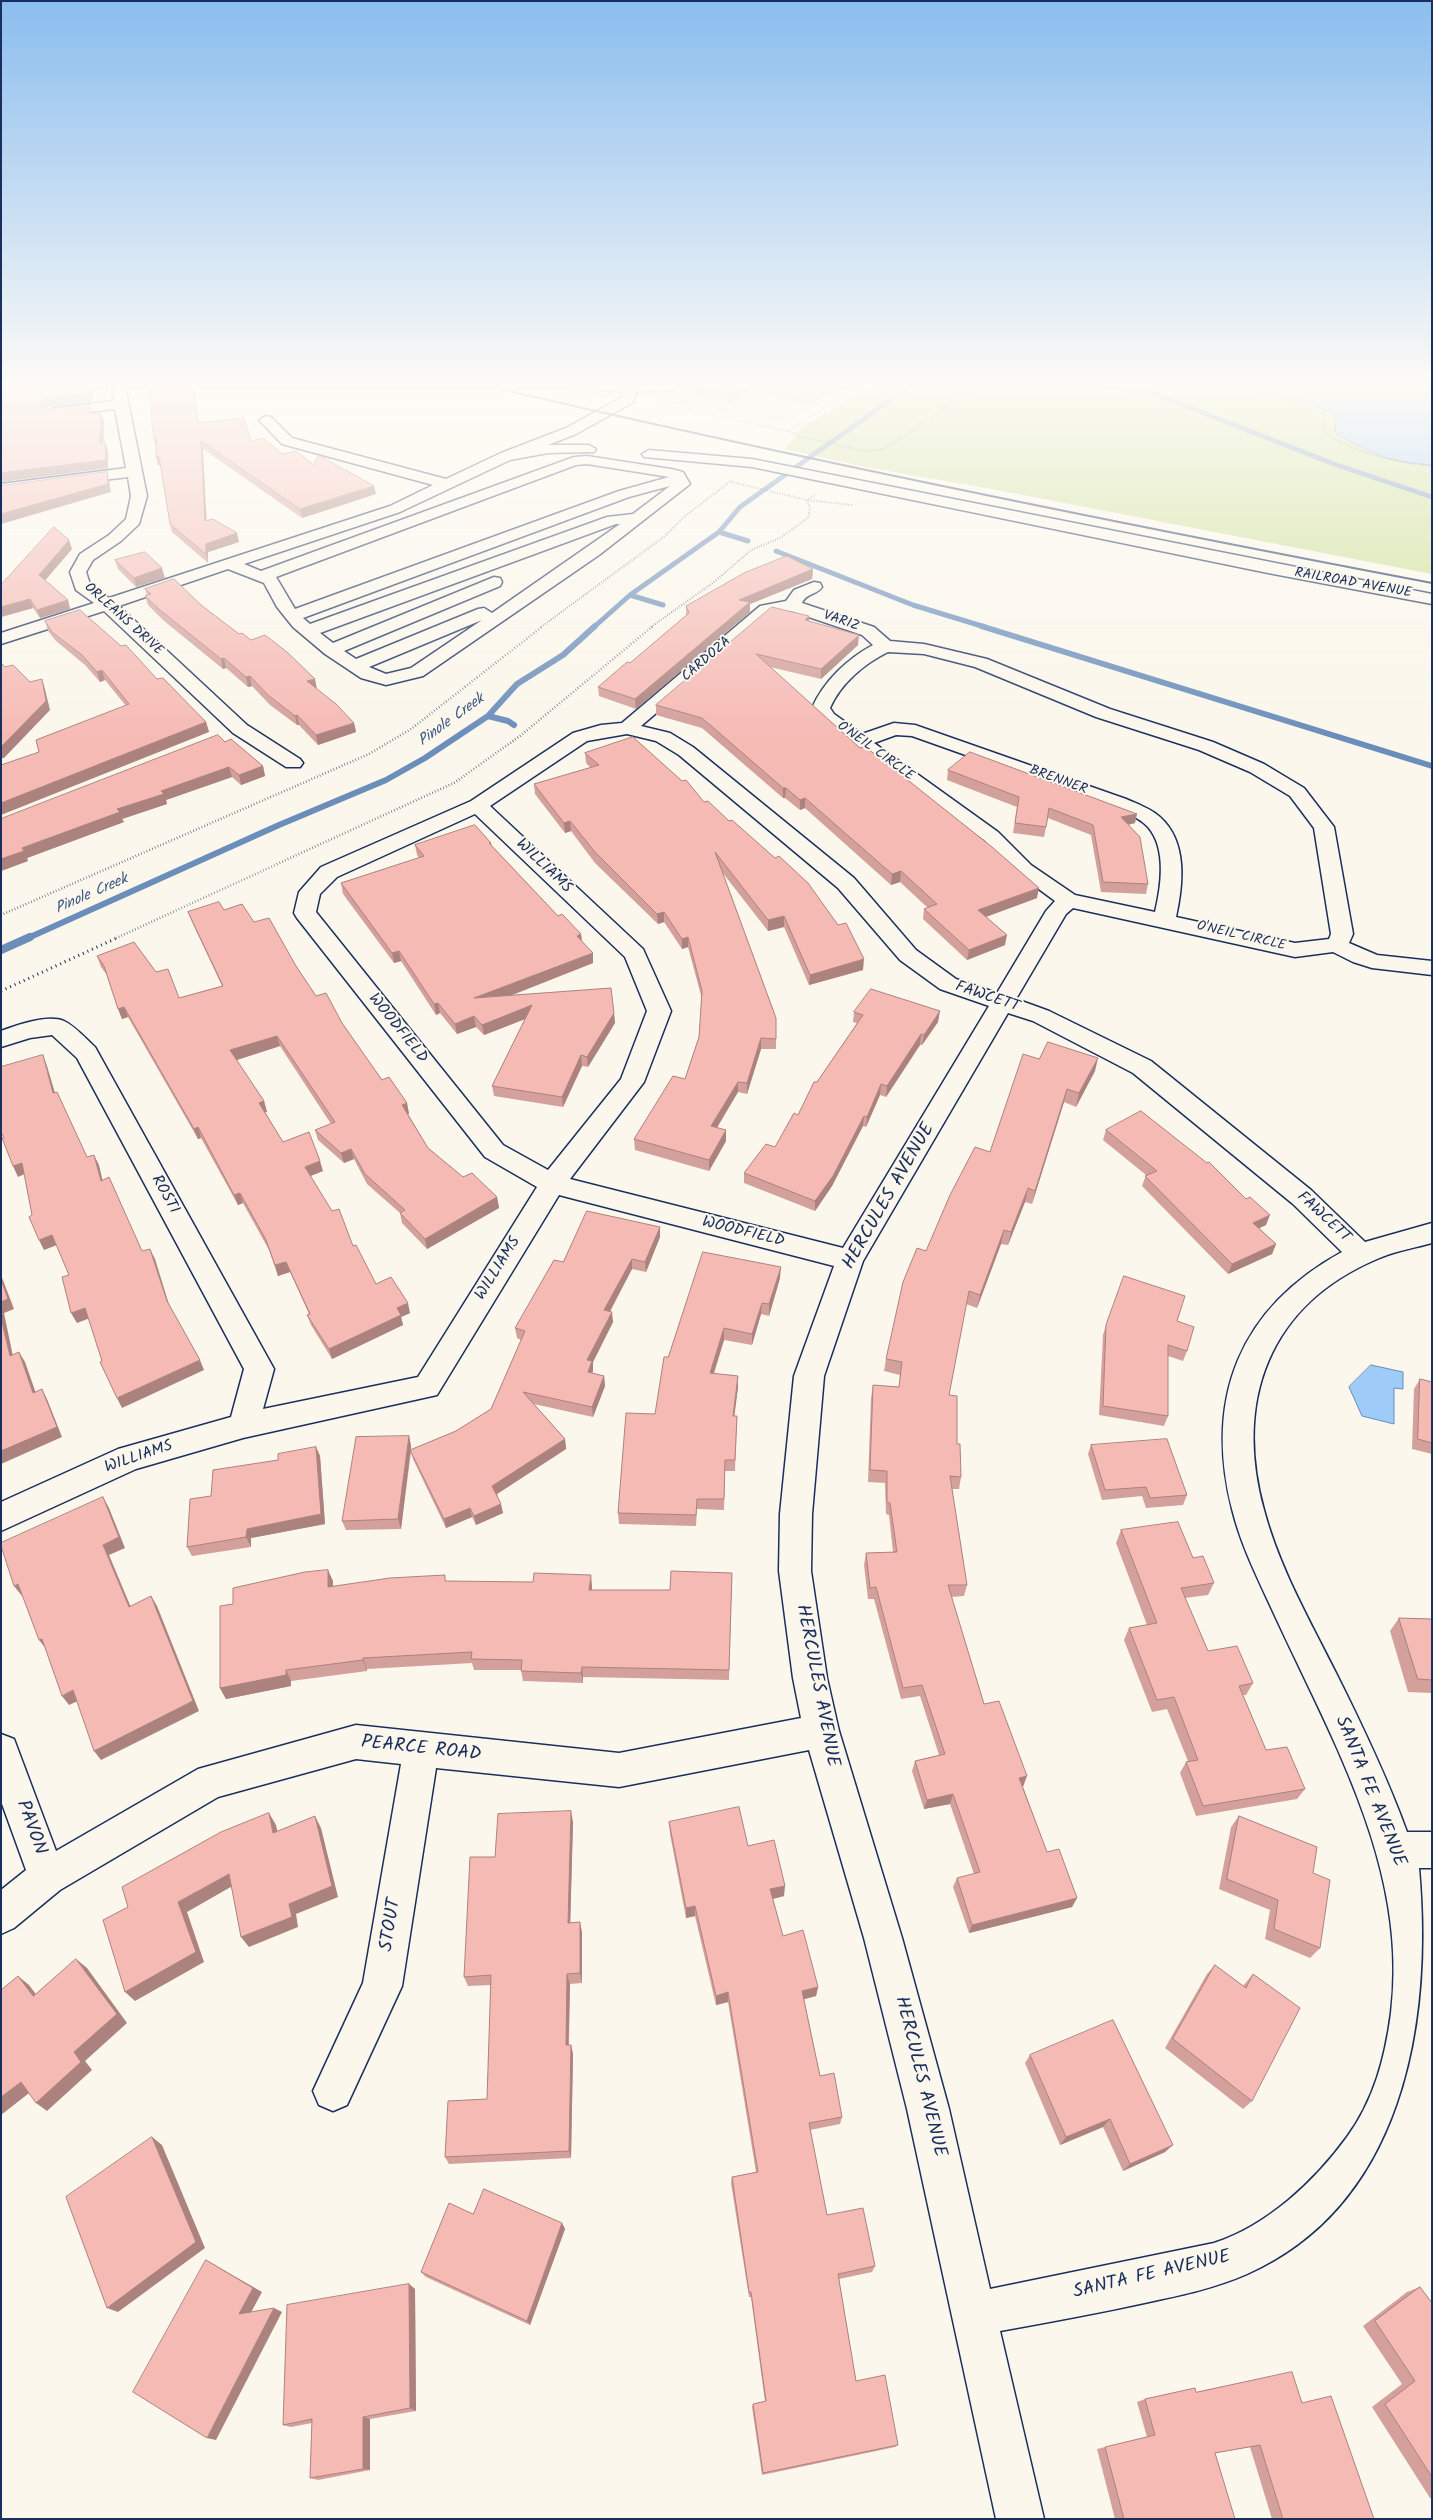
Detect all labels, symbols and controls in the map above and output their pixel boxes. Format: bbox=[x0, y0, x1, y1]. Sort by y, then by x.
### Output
street label: RAILROAD AVENUE bbox=[1293, 565, 1413, 603]
street label: ORLEANS DRIVE bbox=[80, 580, 166, 660]
street label: VARIZ bbox=[821, 608, 861, 636]
street label: CARDOZA bbox=[679, 634, 735, 686]
water label: Pinole Creek bbox=[415, 691, 489, 751]
street label: O'NEIL CIRCLE bbox=[833, 718, 917, 786]
street label: BRENNER bbox=[1027, 763, 1089, 799]
street label: WILLIAMS bbox=[511, 836, 575, 898]
water label: Pinole Creek bbox=[53, 871, 131, 919]
street label: O'NEIL CIRCLE bbox=[1195, 919, 1287, 955]
street label: FAWCETT bbox=[952, 978, 1022, 1018]
street label: WOODFIELD bbox=[363, 990, 431, 1068]
street label: HERCULES AVENUE bbox=[839, 1120, 941, 1274]
street label: ROSTI bbox=[146, 1172, 182, 1218]
street label: FAWCETT bbox=[1292, 1188, 1354, 1248]
street label: WOODFIELD bbox=[700, 1214, 786, 1252]
street label: WILLIAMS bbox=[472, 1234, 526, 1304]
street label: WILLIAMS bbox=[102, 1437, 176, 1479]
street label: HERCULES AVENUE bbox=[789, 1603, 843, 1769]
street label: SANTA FE AVENUE bbox=[1328, 1713, 1410, 1871]
street label: PEARCE ROAD bbox=[360, 1732, 482, 1768]
street label: PAVON bbox=[10, 1798, 50, 1858]
street label: STOUT bbox=[377, 1897, 407, 1953]
street label: HERCULES AVENUE bbox=[888, 1994, 950, 2160]
street label: SANTA FE AVENUE bbox=[1071, 2247, 1233, 2305]

